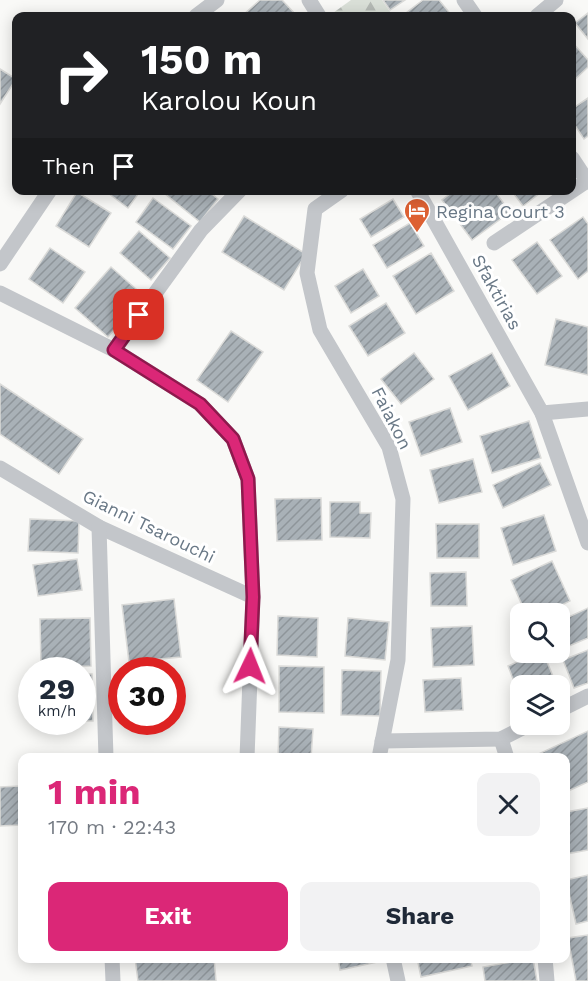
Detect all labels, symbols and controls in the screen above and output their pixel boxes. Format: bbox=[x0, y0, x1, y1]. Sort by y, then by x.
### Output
text: 150 m bbox=[141, 35, 262, 84]
icon: right bbox=[42, 36, 120, 114]
text: Karolou Koun bbox=[141, 85, 317, 117]
icon: arrive bbox=[107, 150, 140, 183]
text: Then bbox=[42, 154, 95, 179]
hotel icon: Regina Court 3 bbox=[402, 196, 432, 234]
place label: Regina Court 3 bbox=[436, 201, 565, 222]
street label: Sfaktirias bbox=[468, 251, 526, 333]
pin bbox=[113, 289, 164, 340]
icon: arrive bbox=[122, 298, 155, 331]
street label: Faiakon bbox=[367, 383, 417, 453]
street label: Gianni Tsarouchi bbox=[79, 485, 219, 567]
map controls bbox=[510, 603, 570, 735]
button: search bbox=[510, 603, 570, 663]
position arrow bbox=[218, 634, 282, 698]
speed limit sign: 30 bbox=[108, 657, 186, 735]
text: 29 bbox=[39, 671, 75, 706]
button: layers bbox=[510, 675, 570, 735]
text: km/h bbox=[38, 702, 76, 720]
text: 1 min bbox=[48, 771, 140, 813]
button: close bbox=[477, 773, 540, 836]
text: 170 m · 22:43 bbox=[48, 815, 176, 839]
button: Exit bbox=[48, 882, 288, 951]
button: Share bbox=[300, 882, 540, 951]

